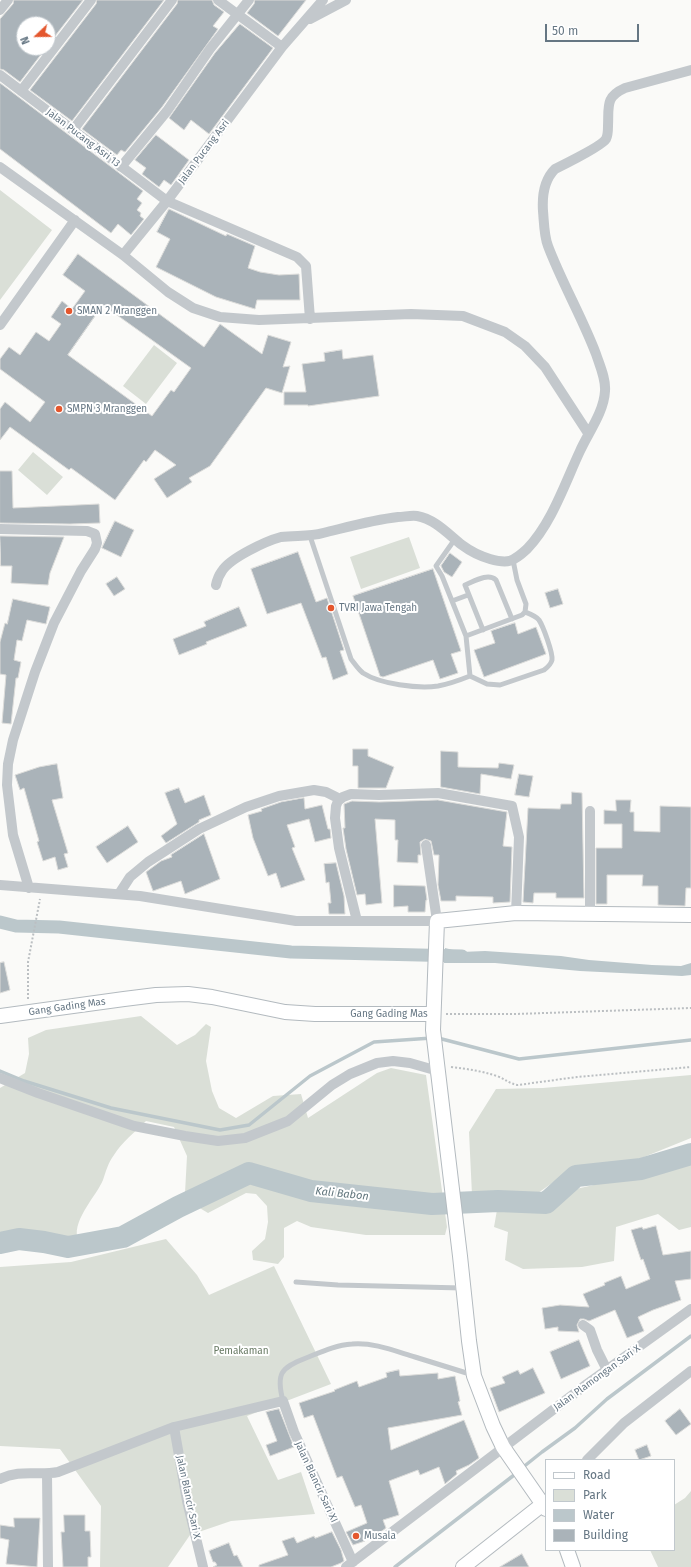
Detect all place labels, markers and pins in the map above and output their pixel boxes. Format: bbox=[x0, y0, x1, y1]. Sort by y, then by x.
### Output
place label: SMAN 2 Mranggen bbox=[77, 305, 157, 317]
marker: SMAN 2 Mranggen bbox=[64, 306, 74, 316]
place label: SMPN 3 Mranggen bbox=[67, 403, 147, 415]
marker: SMPN 3 Mranggen bbox=[54, 404, 64, 414]
place label: TVRI Jawa Tengah bbox=[339, 602, 417, 614]
marker: TVRI Jawa Tengah bbox=[326, 603, 336, 613]
place label: Musala bbox=[364, 1530, 396, 1542]
marker: Musala bbox=[351, 1531, 361, 1541]

